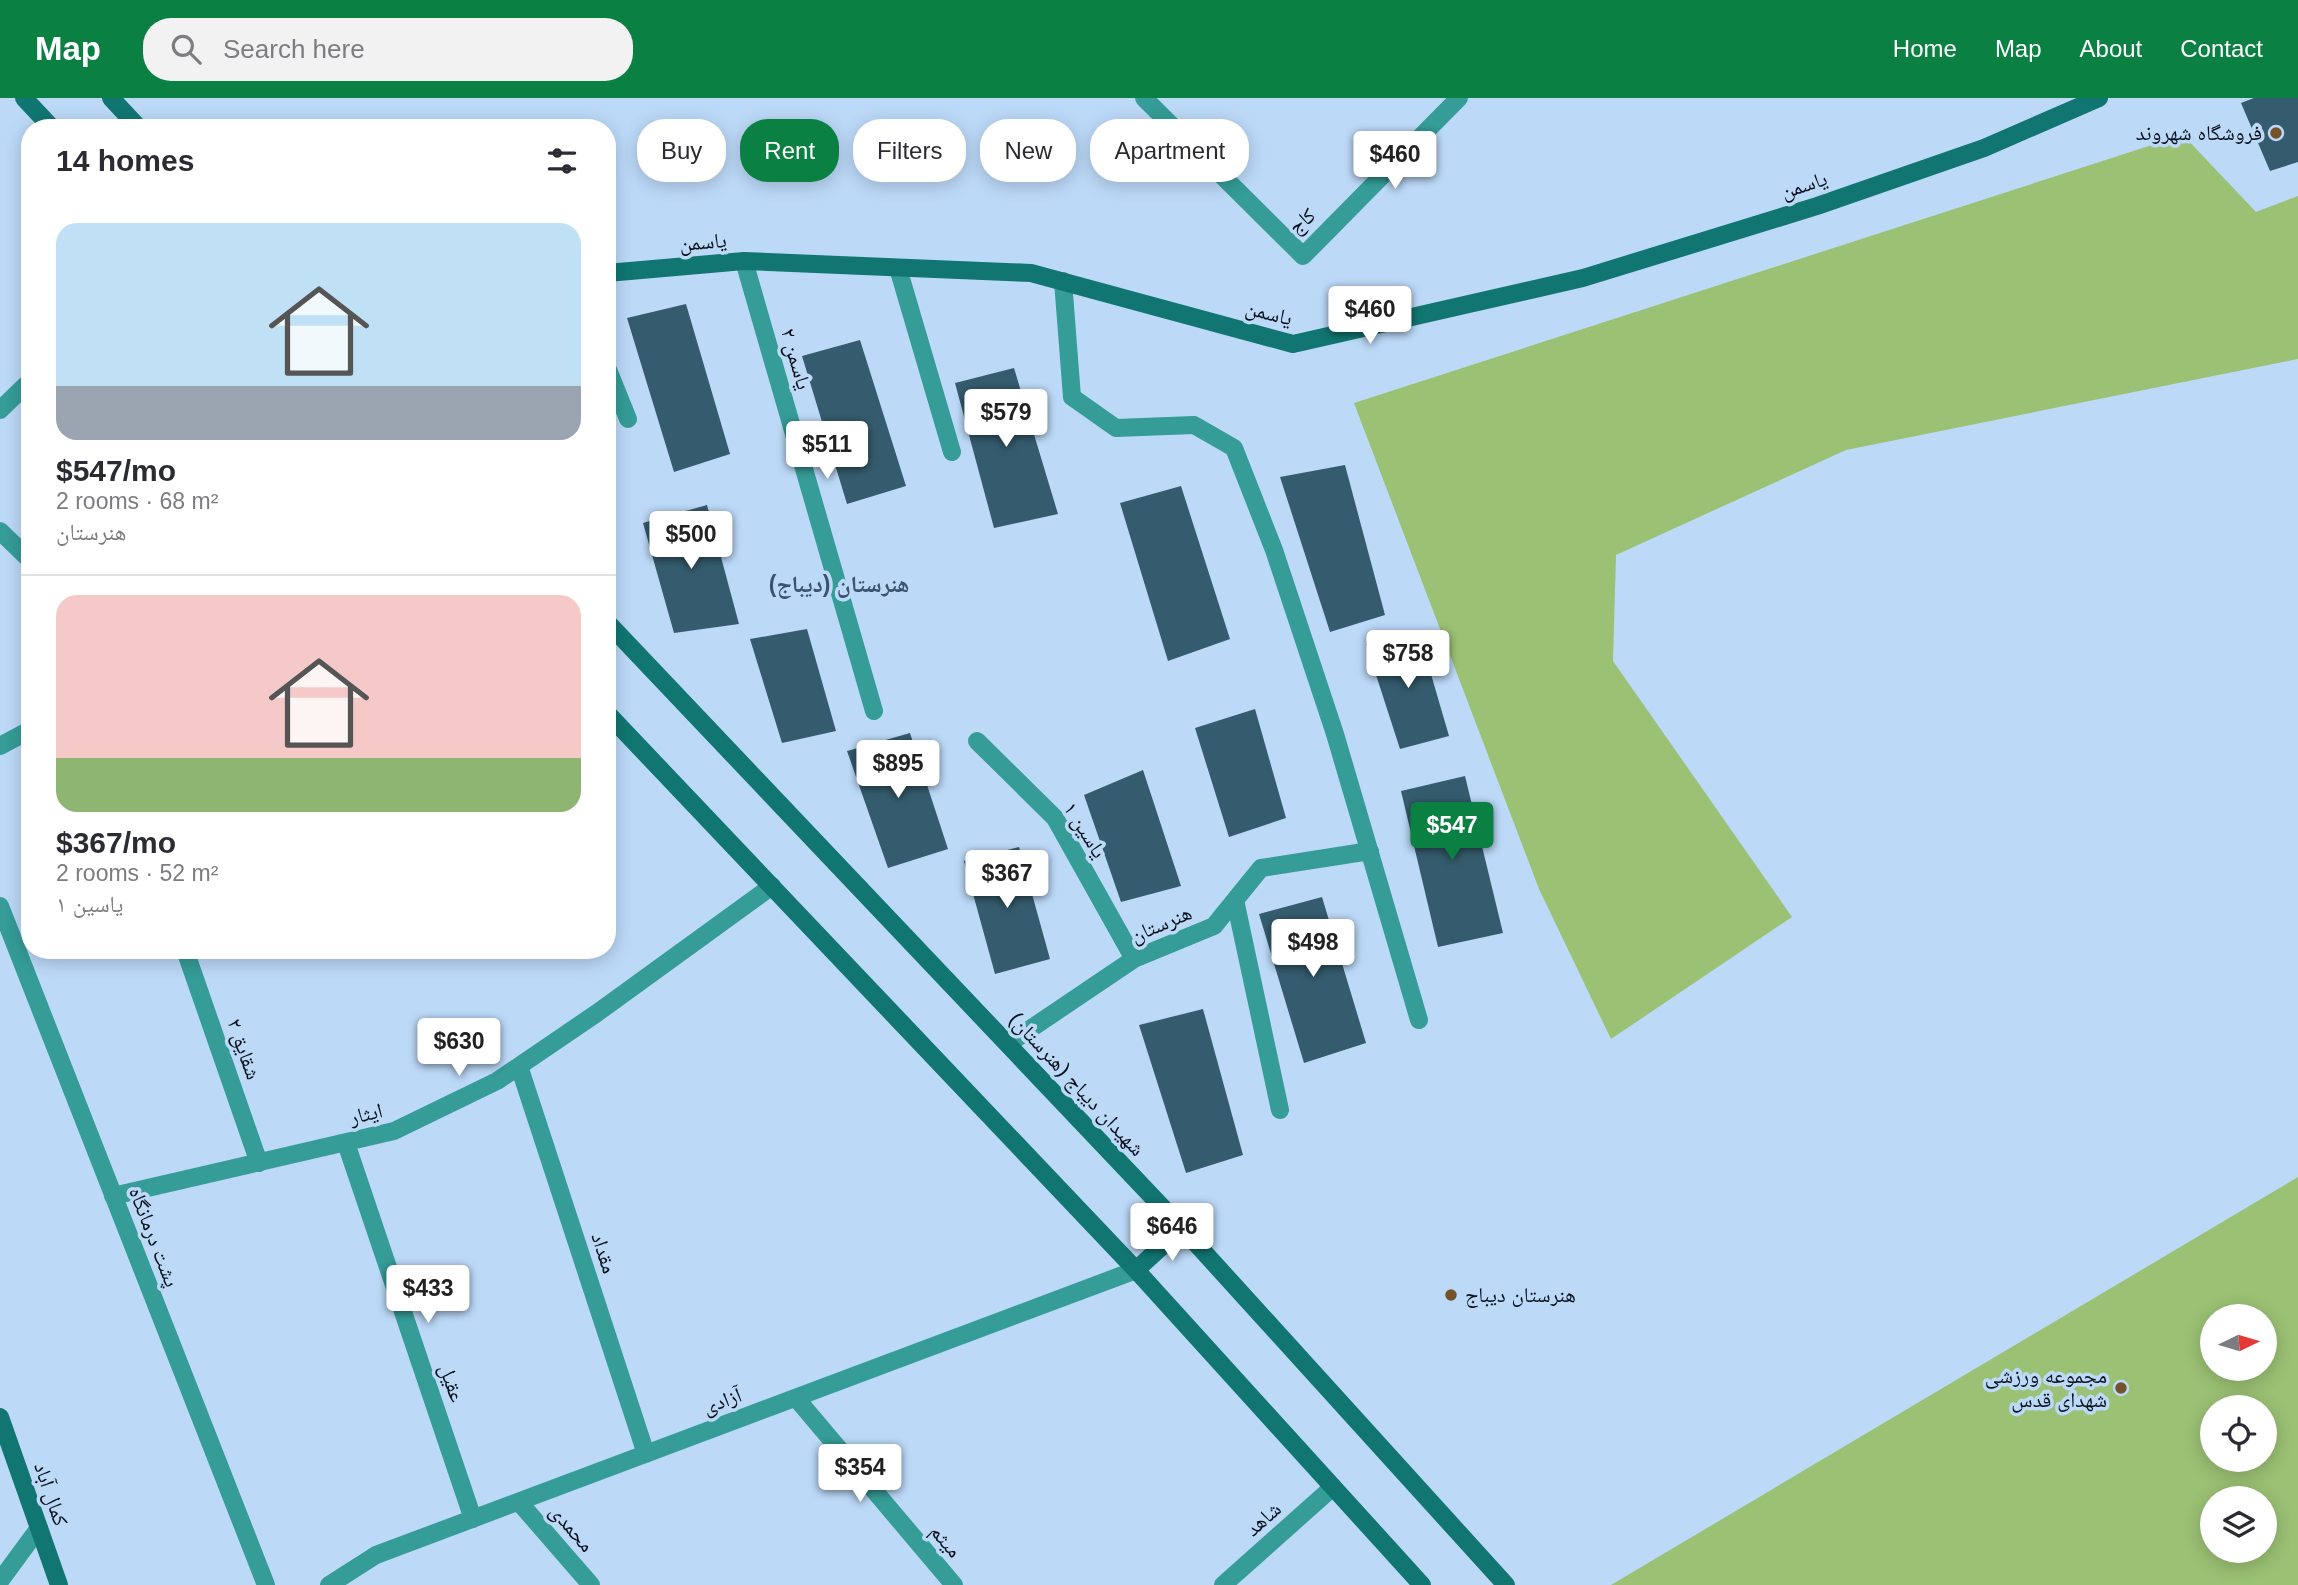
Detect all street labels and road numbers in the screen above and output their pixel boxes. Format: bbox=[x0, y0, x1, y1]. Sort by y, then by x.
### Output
street label: یاسمن bbox=[1778, 166, 1831, 205]
street label: کاج bbox=[1284, 203, 1321, 240]
street label: یاسمن bbox=[678, 228, 728, 257]
street label: یاسمن bbox=[1243, 296, 1295, 331]
street label: یاسمن ۲ bbox=[775, 326, 816, 393]
street label: یاسین ۱ bbox=[1058, 798, 1111, 863]
street label: هنرستان bbox=[1127, 900, 1195, 948]
street label: شهیدان دیباج (هنرستان) bbox=[1004, 1007, 1150, 1161]
street label: شقایق ۲ bbox=[221, 1015, 266, 1083]
street label: ایثار bbox=[346, 1098, 385, 1129]
street label: پشت درمانگاه bbox=[124, 1184, 184, 1290]
street label: مقداد bbox=[587, 1230, 622, 1276]
street label: عقیل bbox=[433, 1361, 470, 1406]
street label: آزادی bbox=[699, 1382, 745, 1419]
street label: کمال آباد bbox=[29, 1459, 73, 1529]
street label: شاهد bbox=[1240, 1497, 1285, 1540]
street label: محمدی bbox=[545, 1499, 599, 1557]
street label: میثم bbox=[924, 1520, 967, 1564]

